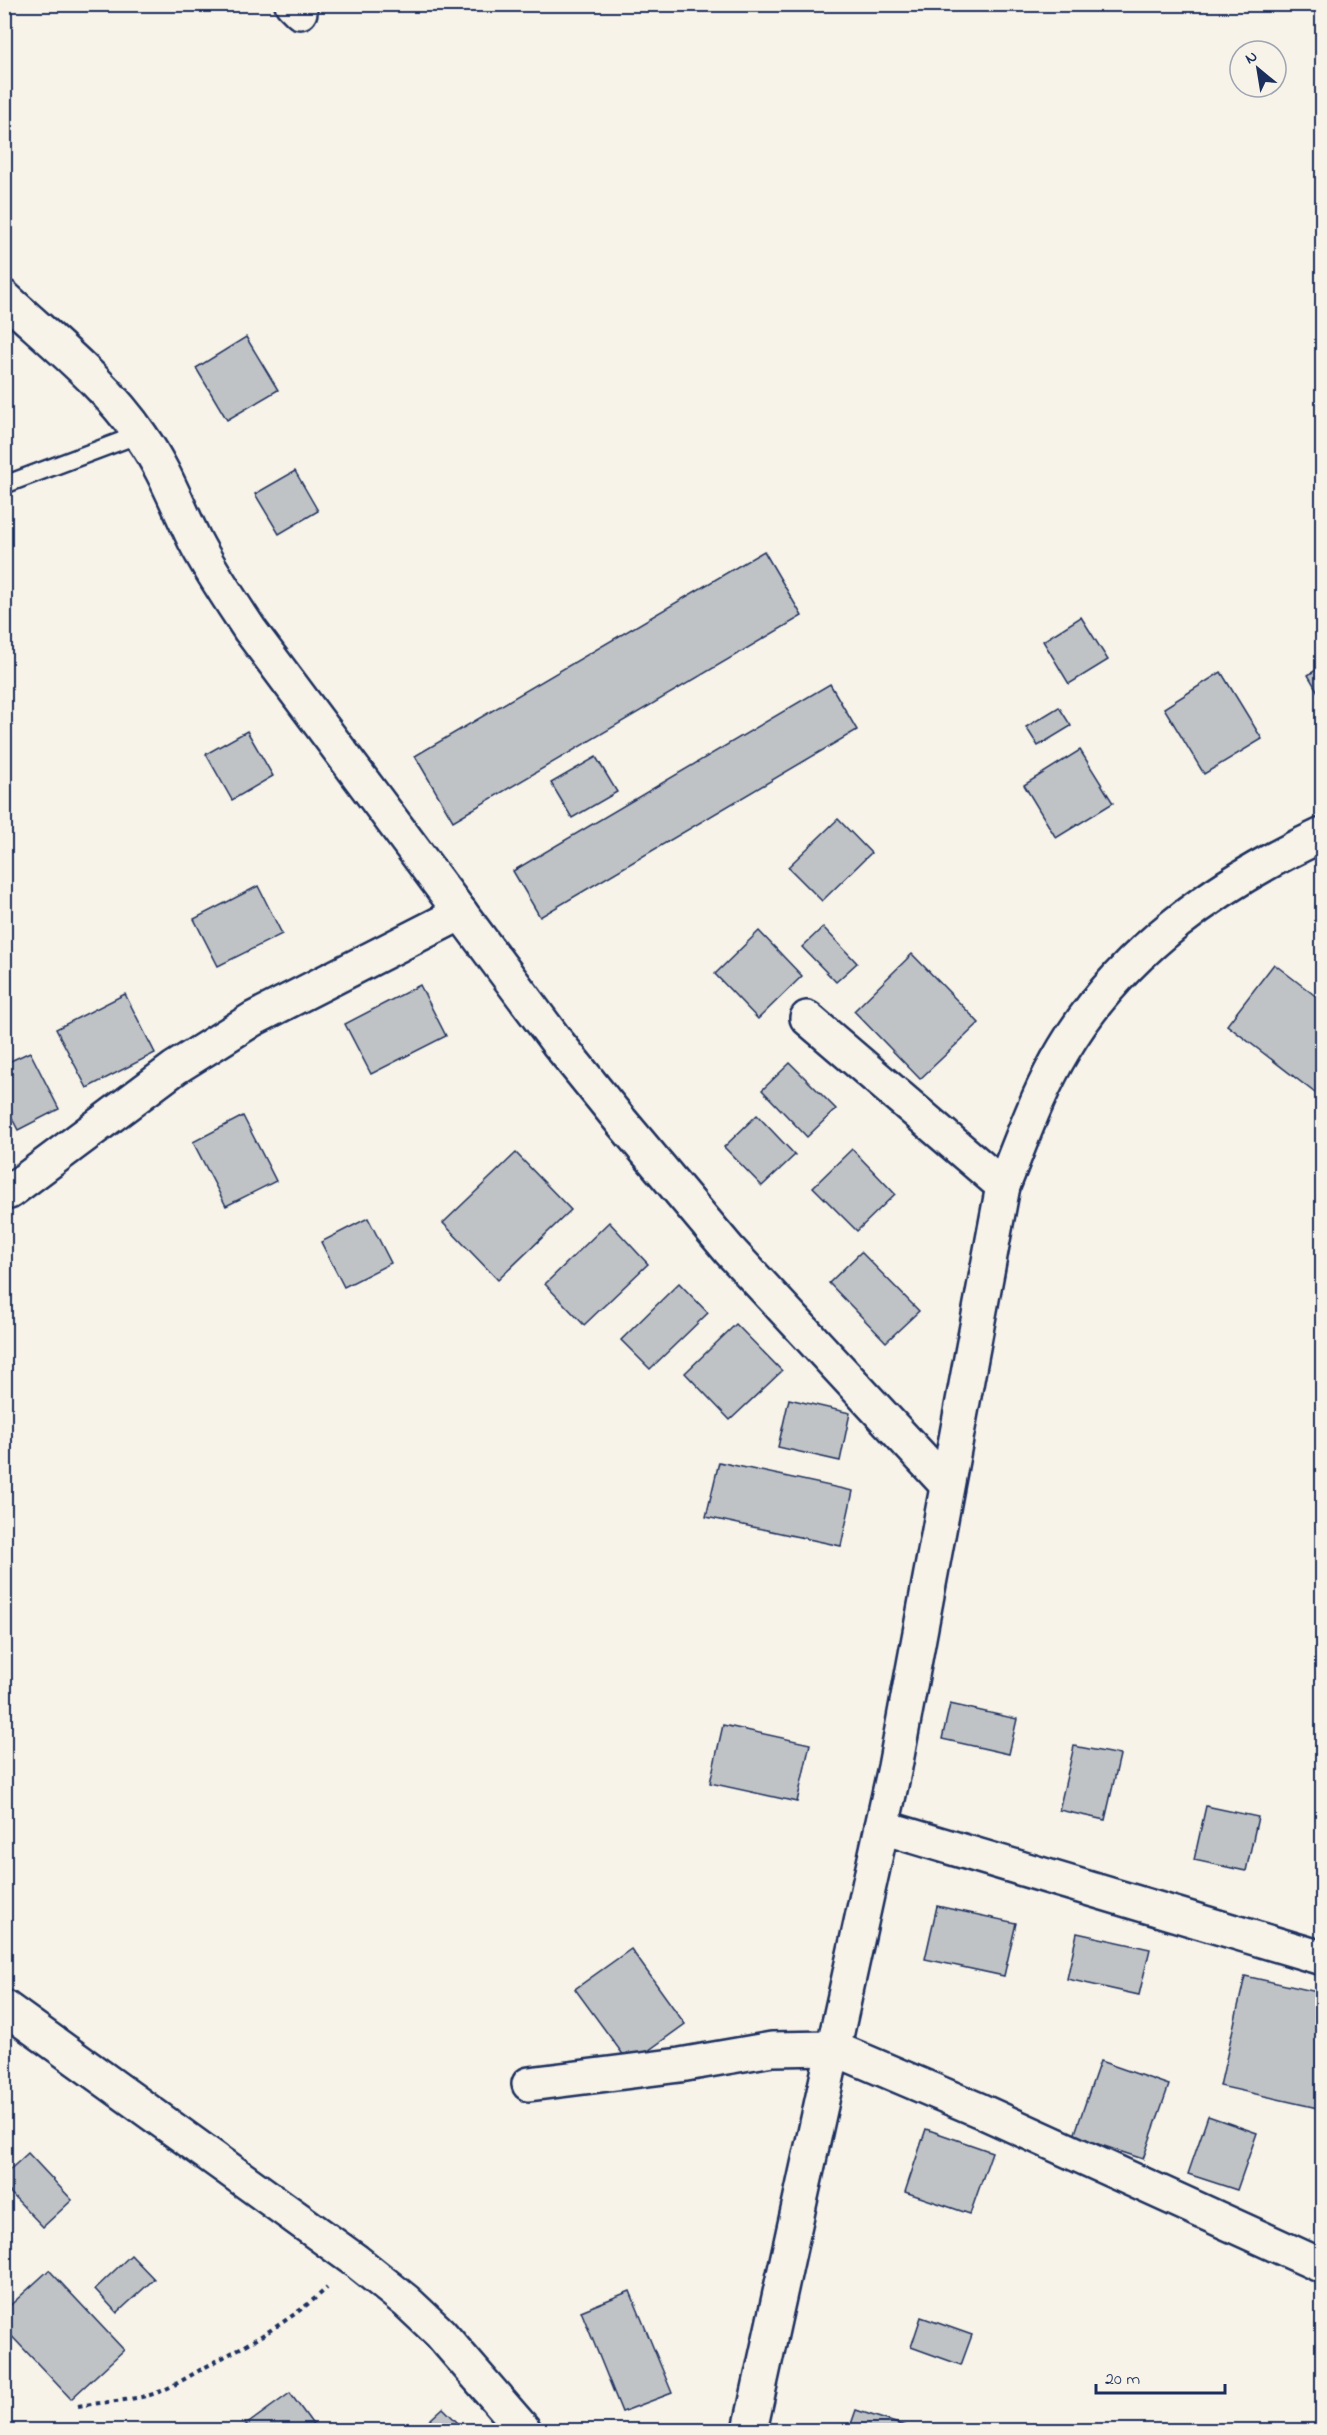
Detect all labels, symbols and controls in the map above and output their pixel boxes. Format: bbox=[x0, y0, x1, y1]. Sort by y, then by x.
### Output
north arrow bbox=[1228, 39, 1288, 99]
text: N bbox=[1241, 45, 1262, 71]
scale bar bbox=[1096, 2357, 1225, 2395]
text: 20 m bbox=[1105, 2367, 1140, 2393]

